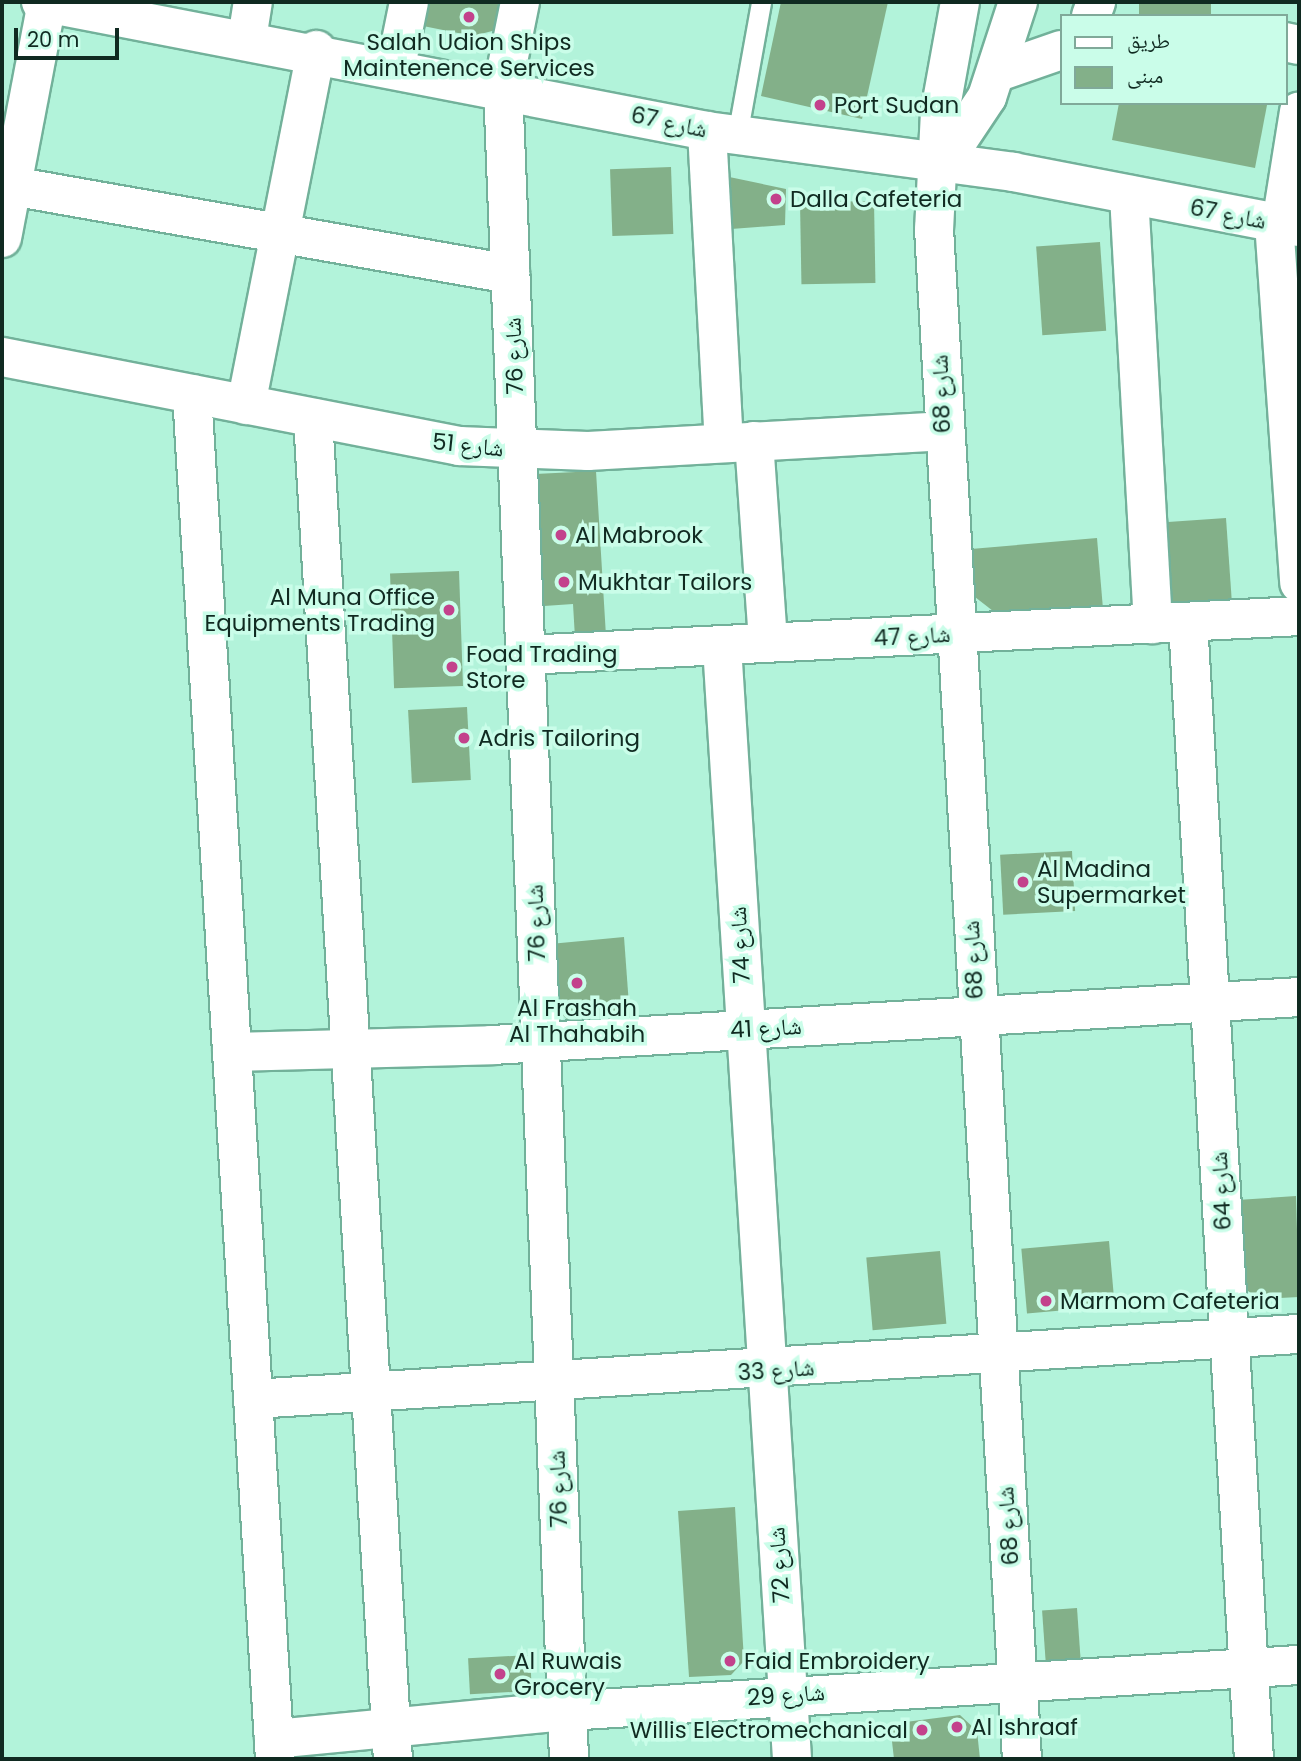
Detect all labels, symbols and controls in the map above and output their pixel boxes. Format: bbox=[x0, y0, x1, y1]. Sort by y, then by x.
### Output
marker: Salah Udion Ships Maintenence Services bbox=[461, 9, 477, 25]
scale bar bbox=[18, 14, 122, 58]
legend bbox=[1060, 14, 1287, 105]
text: 20 m bbox=[27, 25, 80, 54]
text: طريق bbox=[1127, 26, 1170, 55]
place label: Salah Udion Ships Maintenence Services bbox=[343, 28, 595, 82]
text: مبنى bbox=[1127, 61, 1163, 90]
place label: Port Sudan bbox=[834, 91, 959, 119]
marker: Port Sudan bbox=[812, 97, 828, 113]
street label: شارع 67 bbox=[628, 100, 710, 144]
place label: Dalla Cafeteria bbox=[790, 185, 962, 213]
marker: Dalla Cafeteria bbox=[768, 191, 784, 207]
street label: شارع 67 bbox=[1188, 193, 1268, 235]
street label: شارع 76 bbox=[499, 317, 529, 395]
street label: شارع 68 bbox=[926, 354, 956, 434]
street label: شارع 51 bbox=[431, 428, 505, 462]
place label: Al Mabrook bbox=[575, 521, 703, 549]
marker: Al Mabrook bbox=[553, 527, 569, 543]
place label: Mukhtar Tailors bbox=[578, 568, 752, 596]
marker: Mukhtar Tailors bbox=[556, 574, 572, 590]
place label: Al Muna Office Equipments Trading bbox=[204, 583, 435, 637]
marker: Al Muna Office Equipments Trading bbox=[441, 602, 457, 618]
street label: شارع 47 bbox=[873, 620, 951, 652]
place label: Foad Trading Store bbox=[466, 640, 618, 694]
marker: Foad Trading Store bbox=[444, 659, 460, 675]
place label: Adris Tailoring bbox=[478, 724, 640, 752]
marker: Adris Tailoring bbox=[456, 730, 472, 746]
place label: Al Madina Supermarket bbox=[1037, 855, 1186, 909]
marker: Al Madina Supermarket bbox=[1015, 874, 1031, 890]
street label: شارع 76 bbox=[521, 884, 551, 962]
street label: شارع 74 bbox=[724, 906, 756, 984]
street label: شارع 68 bbox=[957, 920, 989, 1000]
marker: Al Frashah Al Thahabih bbox=[569, 975, 585, 991]
place label: Al Frashah Al Thahabih bbox=[509, 994, 645, 1048]
street label: شارع 41 bbox=[729, 1012, 803, 1044]
street label: شارع 64 bbox=[1205, 1151, 1237, 1231]
place label: Marmom Cafeteria bbox=[1060, 1287, 1280, 1315]
marker: Marmom Cafeteria bbox=[1038, 1293, 1054, 1309]
street label: شارع 33 bbox=[737, 1354, 815, 1386]
street label: شارع 76 bbox=[543, 1450, 573, 1528]
street label: شارع 68 bbox=[991, 1486, 1025, 1566]
street label: شارع 72 bbox=[763, 1526, 795, 1604]
place label: Al Ruwais Grocery bbox=[514, 1647, 622, 1701]
place label: Faid Embroidery bbox=[744, 1647, 930, 1675]
marker: Faid Embroidery bbox=[722, 1653, 738, 1669]
marker: Al Ruwais Grocery bbox=[492, 1666, 508, 1682]
street label: شارع 29 bbox=[746, 1679, 826, 1711]
place label: Al Ishraaf bbox=[971, 1713, 1078, 1741]
place label: Willis Electromechanical bbox=[630, 1716, 908, 1744]
marker: Al Ishraaf bbox=[949, 1719, 965, 1735]
marker: Willis Electromechanical bbox=[914, 1722, 930, 1738]

